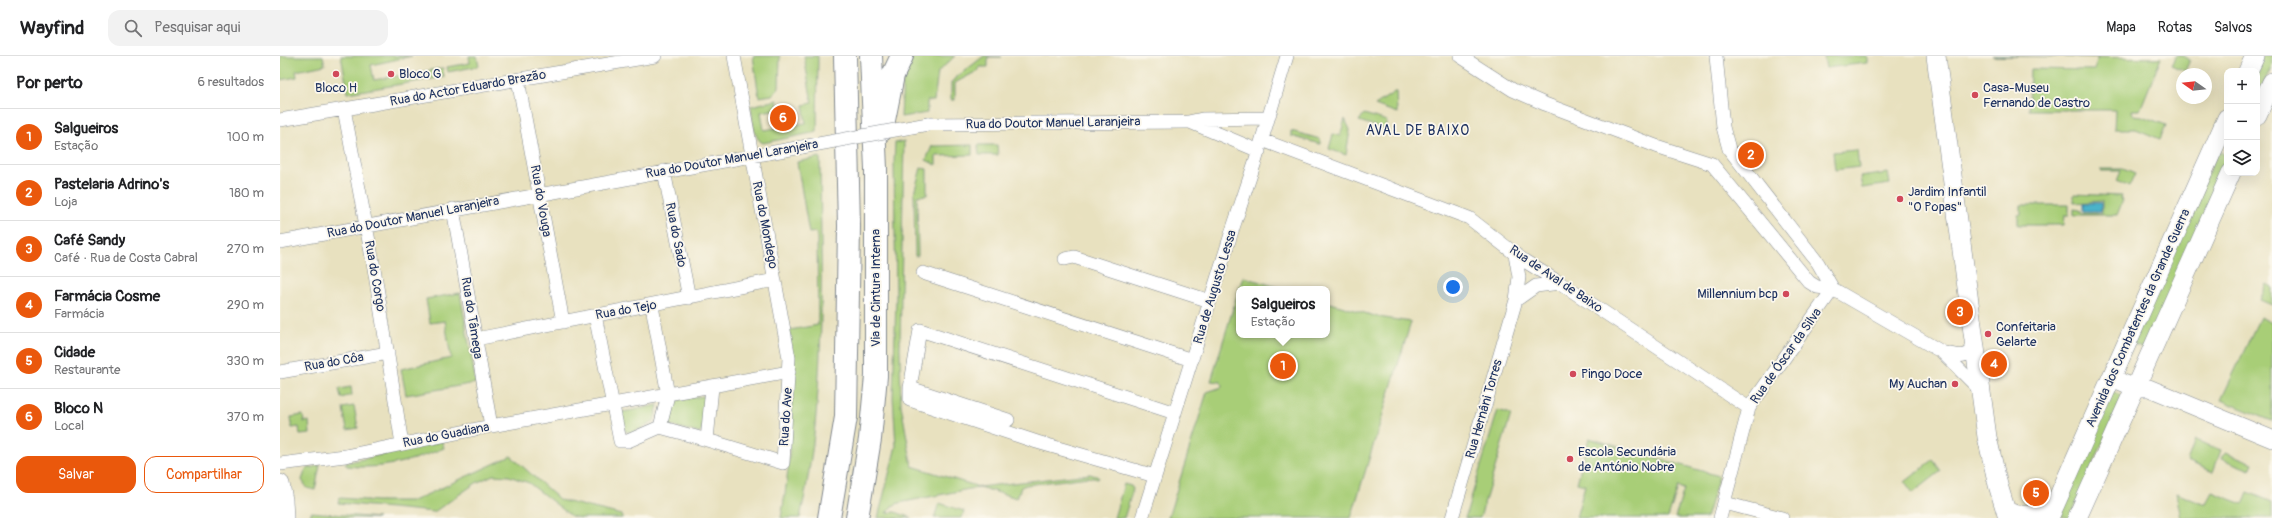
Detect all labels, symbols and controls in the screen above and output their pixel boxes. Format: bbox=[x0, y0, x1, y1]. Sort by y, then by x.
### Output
search box bbox=[108, 10, 388, 46]
text: Wayfind bbox=[20, 16, 84, 40]
icon: search bbox=[122, 17, 144, 39]
text: Pesquisar aqui bbox=[154, 18, 240, 37]
text: Mapa bbox=[2106, 19, 2136, 36]
text: Rotas bbox=[2158, 19, 2192, 36]
text: Salvos bbox=[2214, 19, 2252, 36]
street label: Rua do Actor Eduardo Brazão bbox=[389, 66, 547, 110]
place label: Bloco G bbox=[399, 66, 441, 82]
north arrow bbox=[2176, 68, 2212, 104]
map controls bbox=[2224, 68, 2260, 176]
button: + bbox=[2224, 68, 2260, 104]
marker: Bloco H bbox=[331, 69, 341, 79]
marker: Bloco G bbox=[386, 69, 396, 79]
text: Por perto bbox=[16, 72, 83, 93]
text: 6 resultados bbox=[197, 74, 264, 90]
place label: Bloco H bbox=[315, 80, 357, 96]
place label: Casa-Museu Fernando de Castro bbox=[1983, 80, 2090, 111]
marker: Casa-Museu Fernando de Castro bbox=[1970, 90, 1980, 100]
pin: 6 bbox=[770, 103, 796, 133]
button: − bbox=[2224, 104, 2260, 140]
street label: Rua do Doutor Manuel Laranjeira bbox=[965, 113, 1141, 133]
text: Salgueiros bbox=[54, 119, 118, 138]
district label: AVAL DE BAIXO bbox=[1366, 122, 1470, 139]
text: 1 bbox=[26, 129, 32, 145]
text: 100 m bbox=[227, 129, 264, 145]
street label: Rua do Doutor Manuel Laranjeira bbox=[645, 136, 819, 182]
text: Estação bbox=[54, 138, 98, 154]
pin: 2 bbox=[1738, 140, 1764, 170]
button: layers bbox=[2224, 140, 2260, 176]
street label: Rua do Vouga bbox=[527, 164, 555, 238]
text: Pastelaria Adrino's bbox=[54, 175, 169, 194]
street label: Rua do Mondego bbox=[749, 180, 781, 270]
place label: Jardim Infantil "O Popas" bbox=[1908, 184, 1987, 215]
text: 2 bbox=[25, 185, 33, 201]
text: 180 m bbox=[229, 185, 264, 201]
street label: Rua do Doutor Manuel Laranjeira bbox=[326, 192, 500, 242]
text: Loja bbox=[54, 194, 77, 210]
marker: Jardim Infantil "O Popas" bbox=[1895, 194, 1905, 204]
street label: Rua do Sado bbox=[662, 201, 690, 269]
street label: Avenida dos Combatentes da Grande Guerra bbox=[2082, 206, 2194, 430]
street label: Rua de Augusto Lessa bbox=[1190, 228, 1240, 346]
street label: Via de Cintura Interna bbox=[868, 229, 884, 347]
text: Café Sandy bbox=[54, 231, 125, 250]
street label: Rua do Corgo bbox=[361, 239, 389, 313]
text: 3 bbox=[25, 241, 33, 257]
text: 270 m bbox=[227, 241, 264, 257]
street label: Rua de Aval de Baixo bbox=[1506, 242, 1606, 316]
text: Café · Rua de Costa Cabral bbox=[54, 250, 198, 266]
street label: Rua do Tâmega bbox=[458, 276, 486, 360]
your location bbox=[1443, 277, 1463, 297]
popup bbox=[1236, 286, 1330, 338]
place label: Millennium bcp bbox=[1697, 286, 1778, 302]
text: Farmácia Cosme bbox=[54, 287, 160, 306]
marker: Millennium bcp bbox=[1781, 289, 1791, 299]
text: Salgueiros bbox=[1251, 295, 1315, 314]
text: 4 bbox=[25, 297, 33, 313]
text: 290 m bbox=[227, 297, 264, 313]
street label: Rua do Tejo bbox=[594, 297, 658, 323]
pin: 3 bbox=[1947, 297, 1973, 327]
street label: Rua de Óscar da Silva bbox=[1747, 305, 1825, 407]
text: Farmácia bbox=[54, 306, 104, 322]
text: Estação bbox=[1251, 314, 1295, 330]
place label: Confeitaria Gelarte bbox=[1996, 319, 2056, 350]
marker: Confeitaria Gelarte bbox=[1983, 329, 1993, 339]
text: Cidade bbox=[54, 343, 95, 362]
street label: Rua do Côa bbox=[303, 349, 365, 375]
pin: 4 bbox=[1981, 349, 2007, 379]
pin: 1 bbox=[1270, 351, 1296, 381]
text: 5 bbox=[25, 353, 33, 369]
text: 330 m bbox=[226, 353, 264, 369]
street label: Rua Hernâni Torres bbox=[1462, 357, 1506, 460]
text: Restaurante bbox=[54, 362, 120, 378]
place label: Pingo Doce bbox=[1581, 366, 1643, 382]
marker: Pingo Doce bbox=[1568, 369, 1578, 379]
place label: My Auchan bbox=[1889, 376, 1947, 392]
marker: My Auchan bbox=[1950, 379, 1960, 389]
street label: Rua do Ave bbox=[776, 387, 796, 447]
text: Bloco N bbox=[54, 399, 103, 418]
text: 6 bbox=[25, 409, 33, 425]
text: 370 m bbox=[227, 409, 264, 425]
text: Local bbox=[54, 418, 84, 434]
street label: Rua do Guadiana bbox=[401, 419, 491, 451]
place label: Escola Secundária de António Nobre bbox=[1578, 444, 1676, 475]
marker: Escola Secundária de António Nobre bbox=[1565, 454, 1575, 464]
button: Salvar bbox=[16, 456, 136, 493]
button: Compartilhar bbox=[144, 456, 264, 493]
pin: 5 bbox=[2023, 478, 2049, 508]

